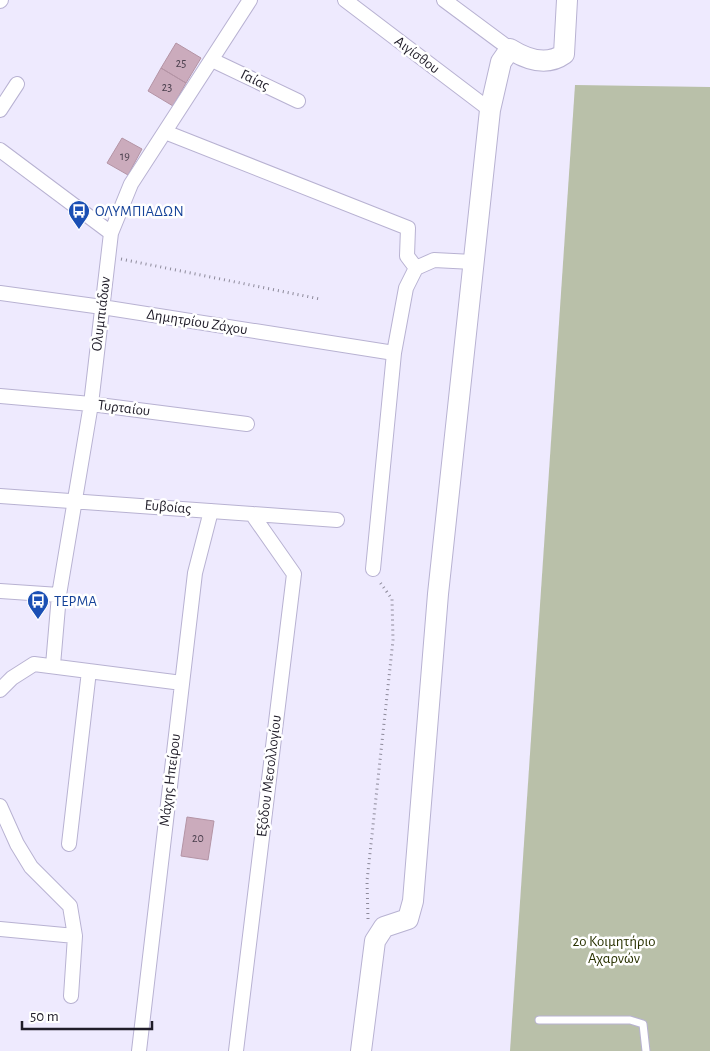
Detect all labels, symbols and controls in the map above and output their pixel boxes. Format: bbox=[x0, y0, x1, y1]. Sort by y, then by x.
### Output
street label: Αιγίσθου bbox=[392, 33, 442, 77]
house number: 25 bbox=[176, 57, 186, 69]
street label: Γαίας bbox=[238, 67, 272, 93]
house number: 23 bbox=[162, 81, 172, 93]
house number: 19 bbox=[120, 150, 130, 162]
bus stop icon: ΟΛΥΜΠΙΑΔΩΝ bbox=[67, 199, 91, 230]
place label: ΟΛΥΜΠΙΑΔΩΝ bbox=[95, 204, 184, 219]
street label: Ολυμπιάδων bbox=[89, 276, 113, 352]
street label: Δημητρίου Ζάχου bbox=[145, 307, 249, 337]
street label: Τυρταίου bbox=[97, 397, 151, 419]
street label: Ευβοίας bbox=[144, 497, 192, 517]
bus stop icon: ΤΕΡΜΑ bbox=[26, 589, 50, 620]
place label: ΤΕΡΜΑ bbox=[54, 594, 97, 609]
street label: Εξόδου Μεσολλογίου bbox=[254, 714, 284, 838]
street label: Μάχης Ηπείρου bbox=[157, 733, 183, 827]
house number: 20 bbox=[192, 832, 204, 844]
park label: 2ο Κοιμητήριο Αχαρνών bbox=[573, 934, 655, 966]
scale bar bbox=[22, 998, 152, 1030]
text: 50 m bbox=[30, 1009, 59, 1024]

